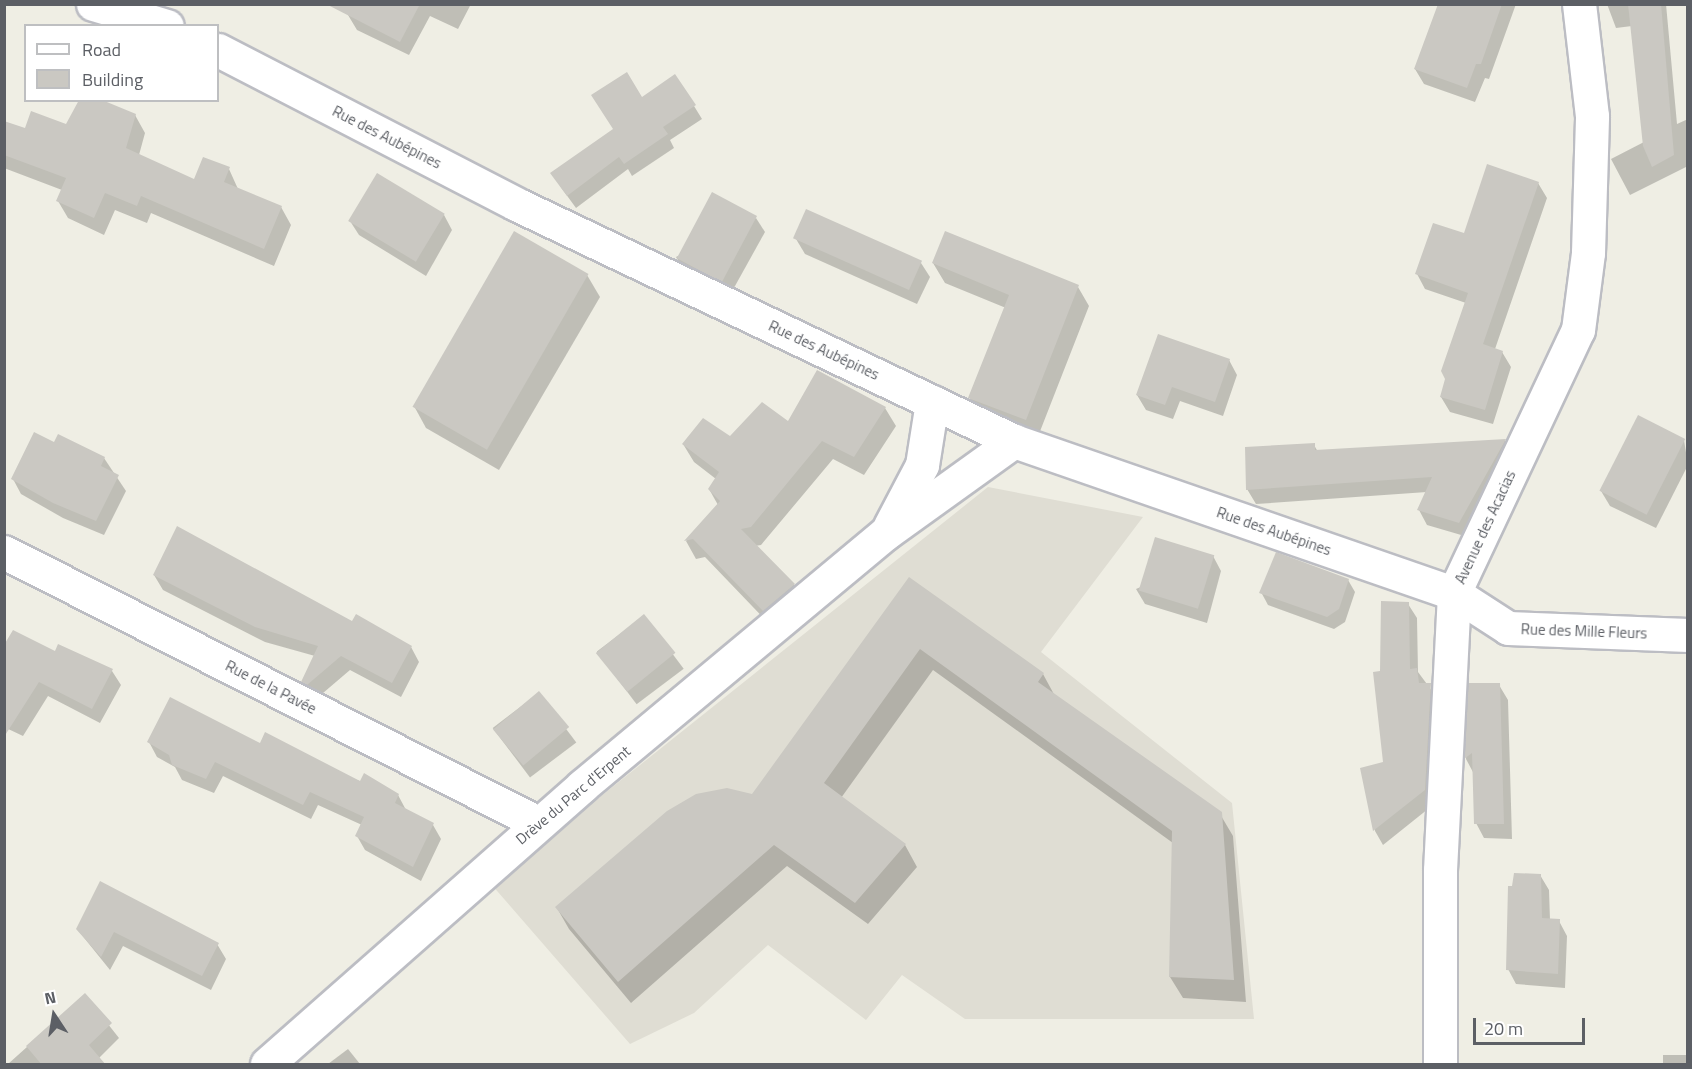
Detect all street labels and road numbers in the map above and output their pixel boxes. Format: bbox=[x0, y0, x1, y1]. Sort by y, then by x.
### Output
street label: Rue des Aubépines bbox=[329, 102, 445, 172]
street label: Rue des Aubépines bbox=[766, 316, 882, 384]
street label: Avenue des Acacias bbox=[1451, 467, 1519, 587]
street label: Rue des Aubépines bbox=[1214, 503, 1334, 559]
street label: Rue des Mille Fleurs bbox=[1520, 620, 1648, 642]
street label: Rue de la Pavée bbox=[223, 656, 319, 718]
street label: Drève du Parc d'Erpent bbox=[512, 742, 634, 848]

